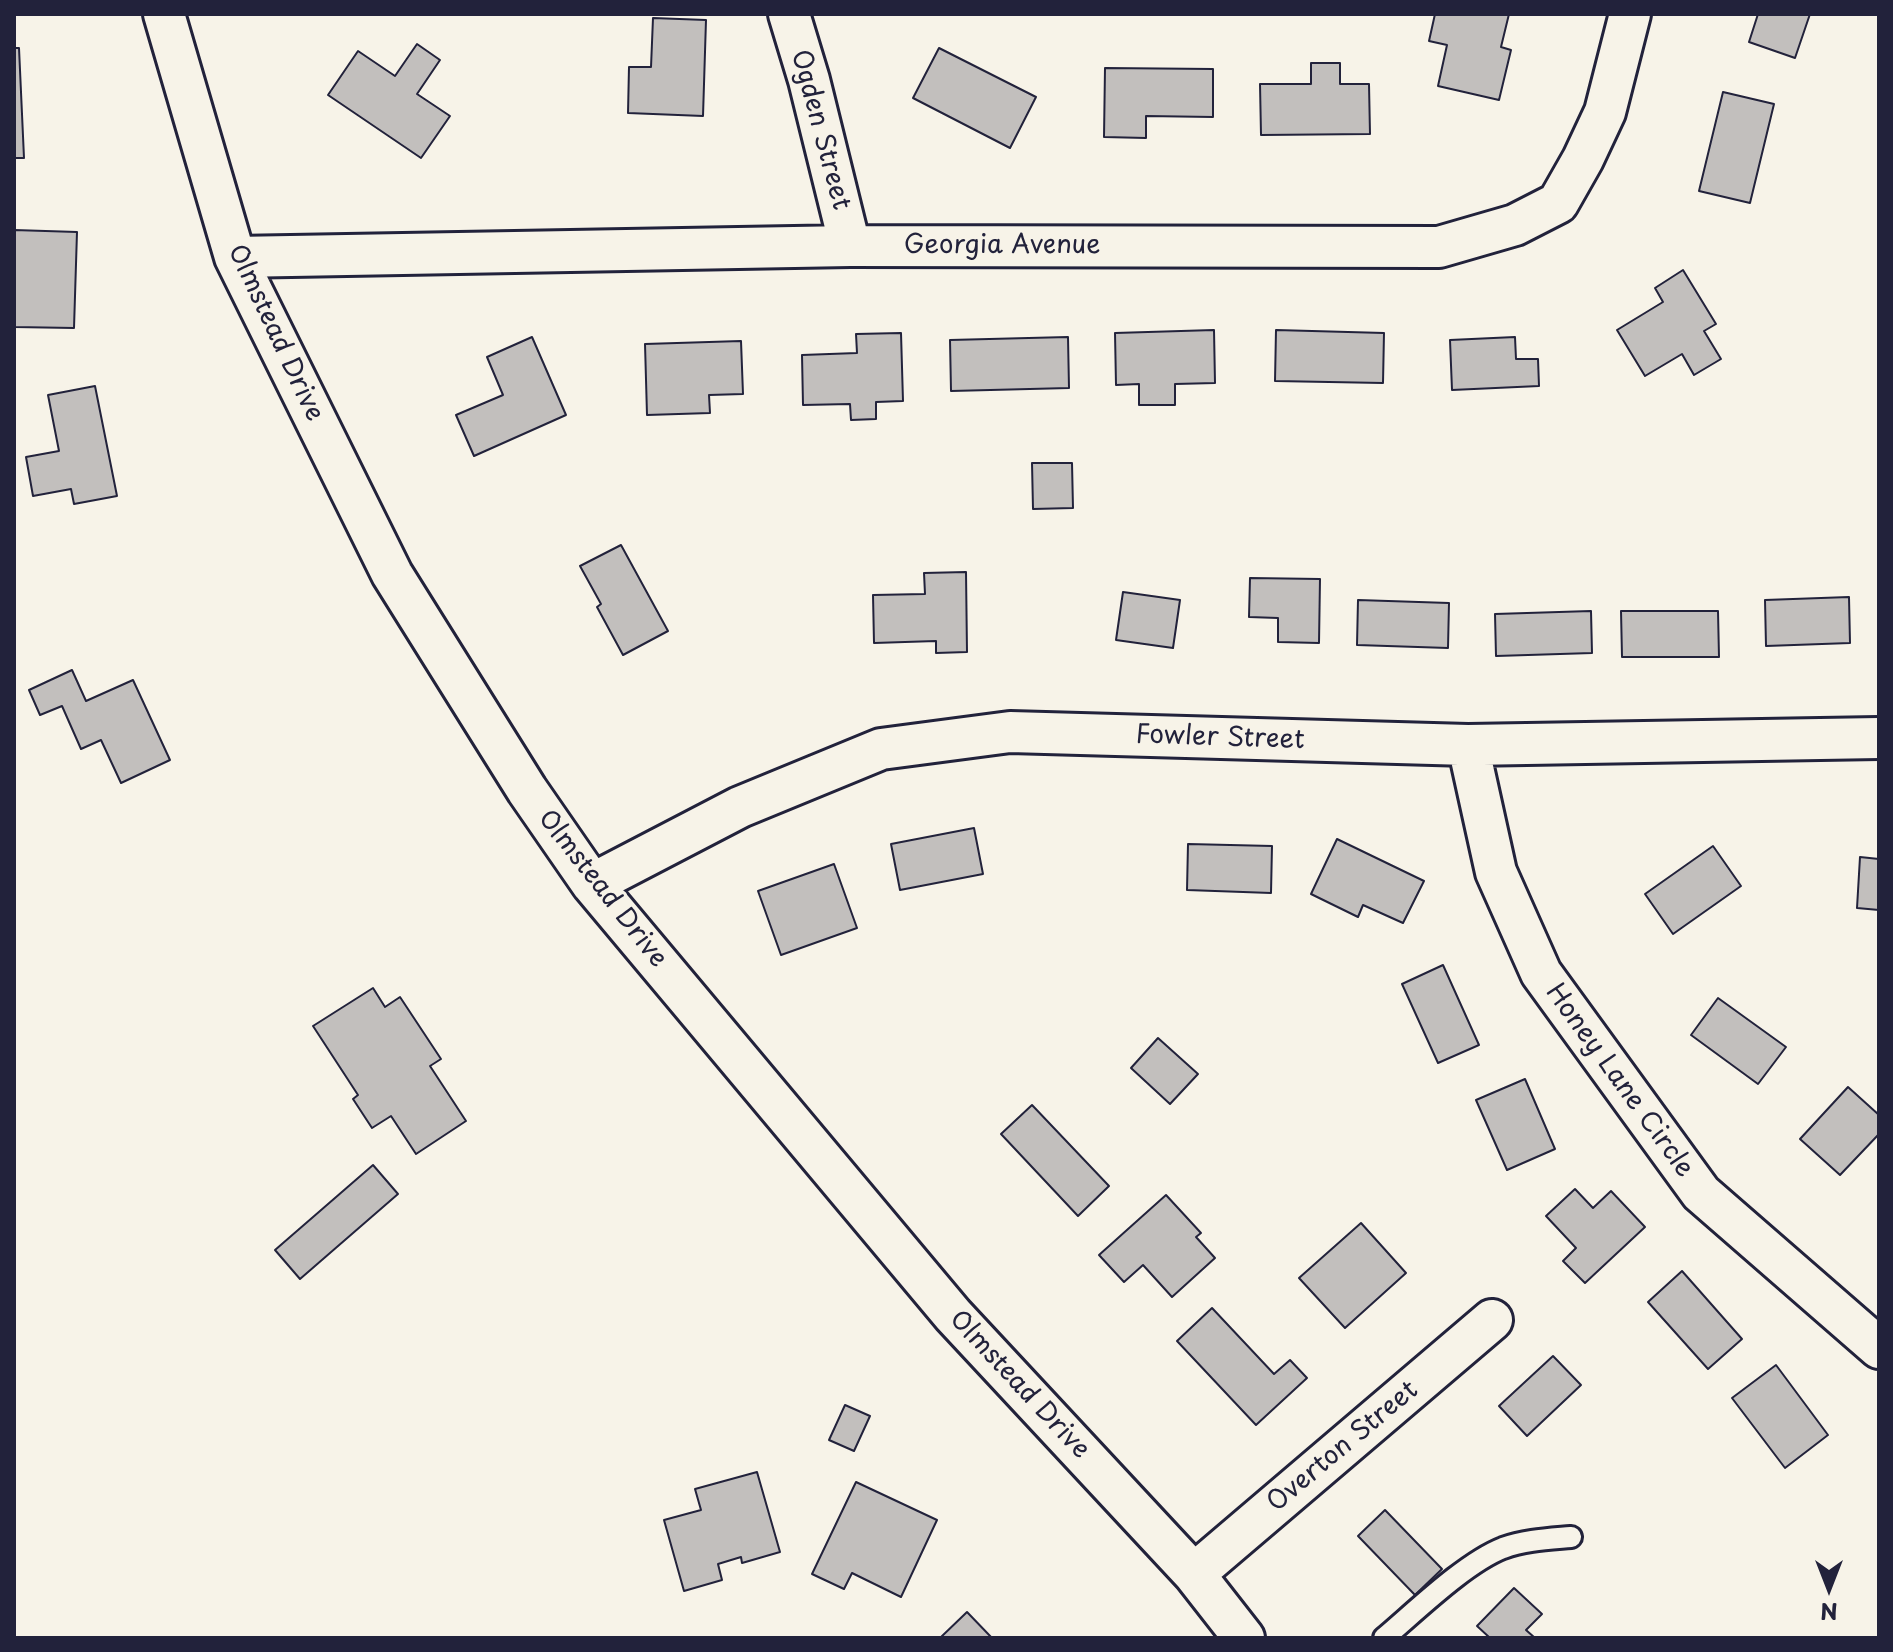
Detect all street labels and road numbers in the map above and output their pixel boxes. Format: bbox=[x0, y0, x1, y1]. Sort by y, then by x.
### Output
street label: Ogden Street bbox=[784, 47, 856, 213]
street label: Georgia Avenue bbox=[904, 230, 1100, 262]
street label: Olmstead Drive bbox=[220, 240, 330, 426]
street label: Fowler Street bbox=[1135, 719, 1305, 757]
street label: Olmstead Drive bbox=[531, 804, 673, 974]
street label: Honey Lane Circle bbox=[1538, 978, 1700, 1184]
street label: Olmstead Drive bbox=[942, 1304, 1096, 1466]
street label: Overton Street bbox=[1261, 1375, 1425, 1519]

